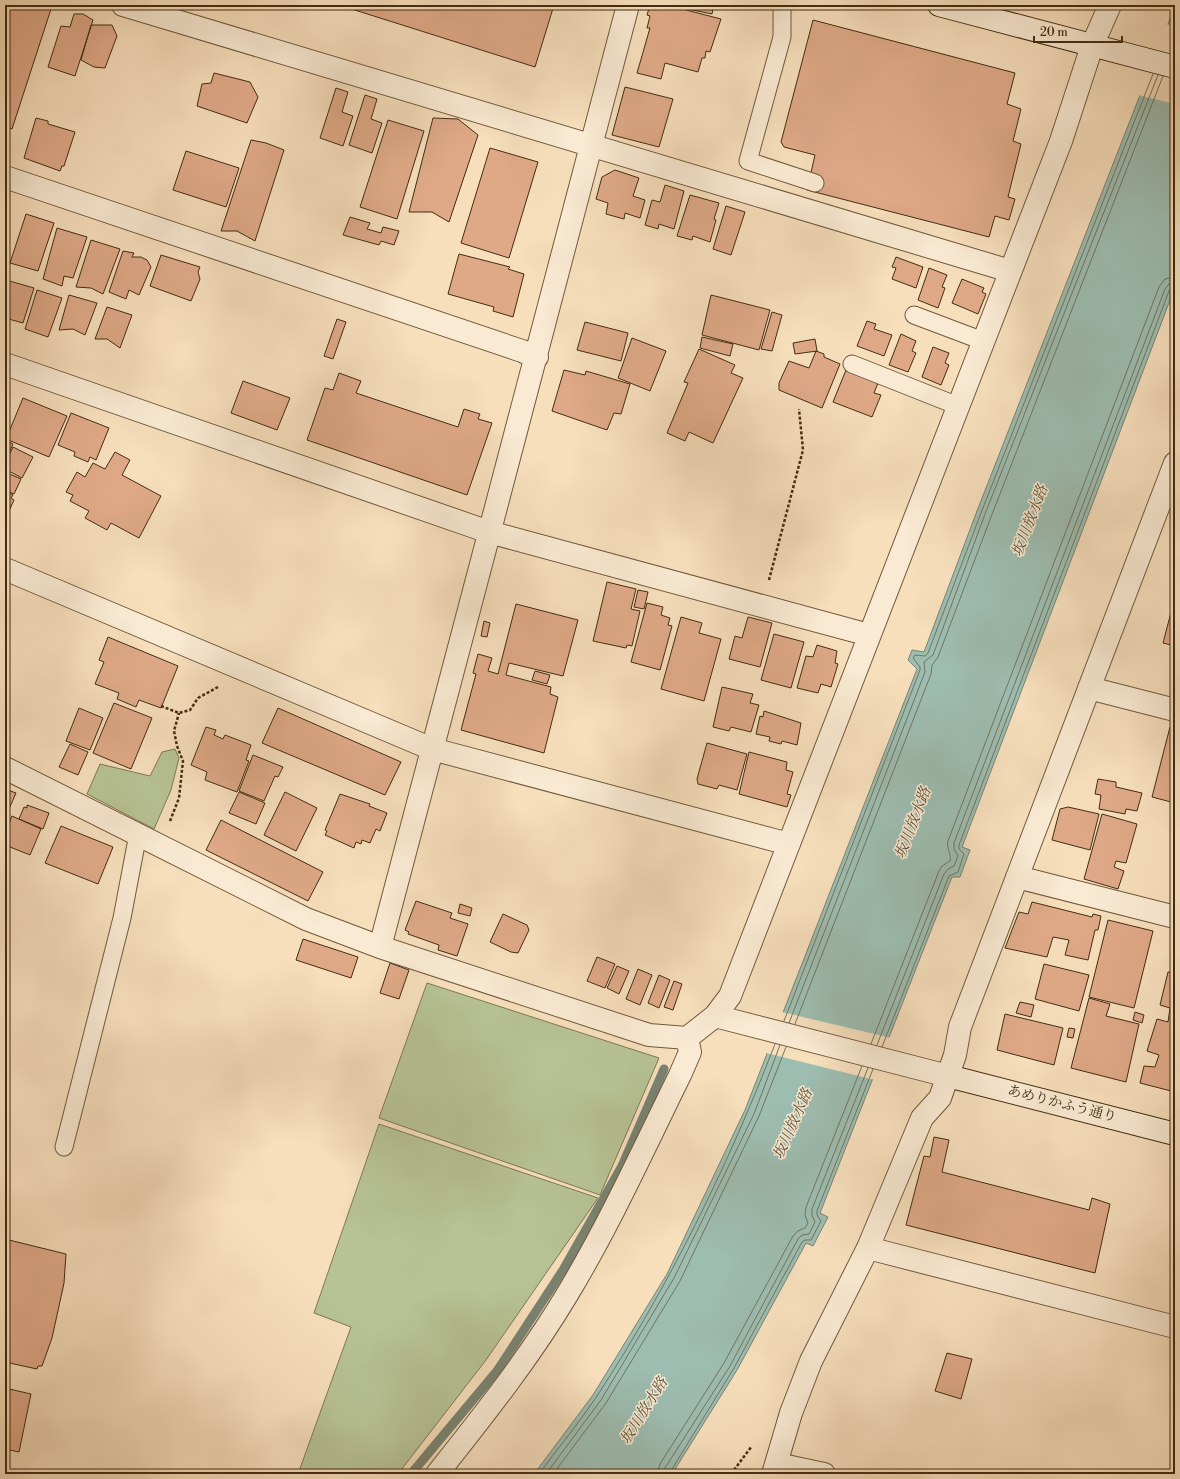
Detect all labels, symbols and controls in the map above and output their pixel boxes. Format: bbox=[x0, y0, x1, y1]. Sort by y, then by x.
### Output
scale bar bbox=[1034, 18, 1122, 44]
text: 20 m bbox=[1040, 25, 1068, 40]
water label: 坂川放水路 bbox=[1008, 482, 1053, 559]
water label: 坂川放水路 bbox=[891, 784, 936, 861]
street label: あめりかふう通り bbox=[1005, 1082, 1119, 1126]
water label: 坂川放水路 bbox=[769, 1085, 817, 1162]
water label: 坂川放水路 bbox=[616, 1373, 672, 1448]

